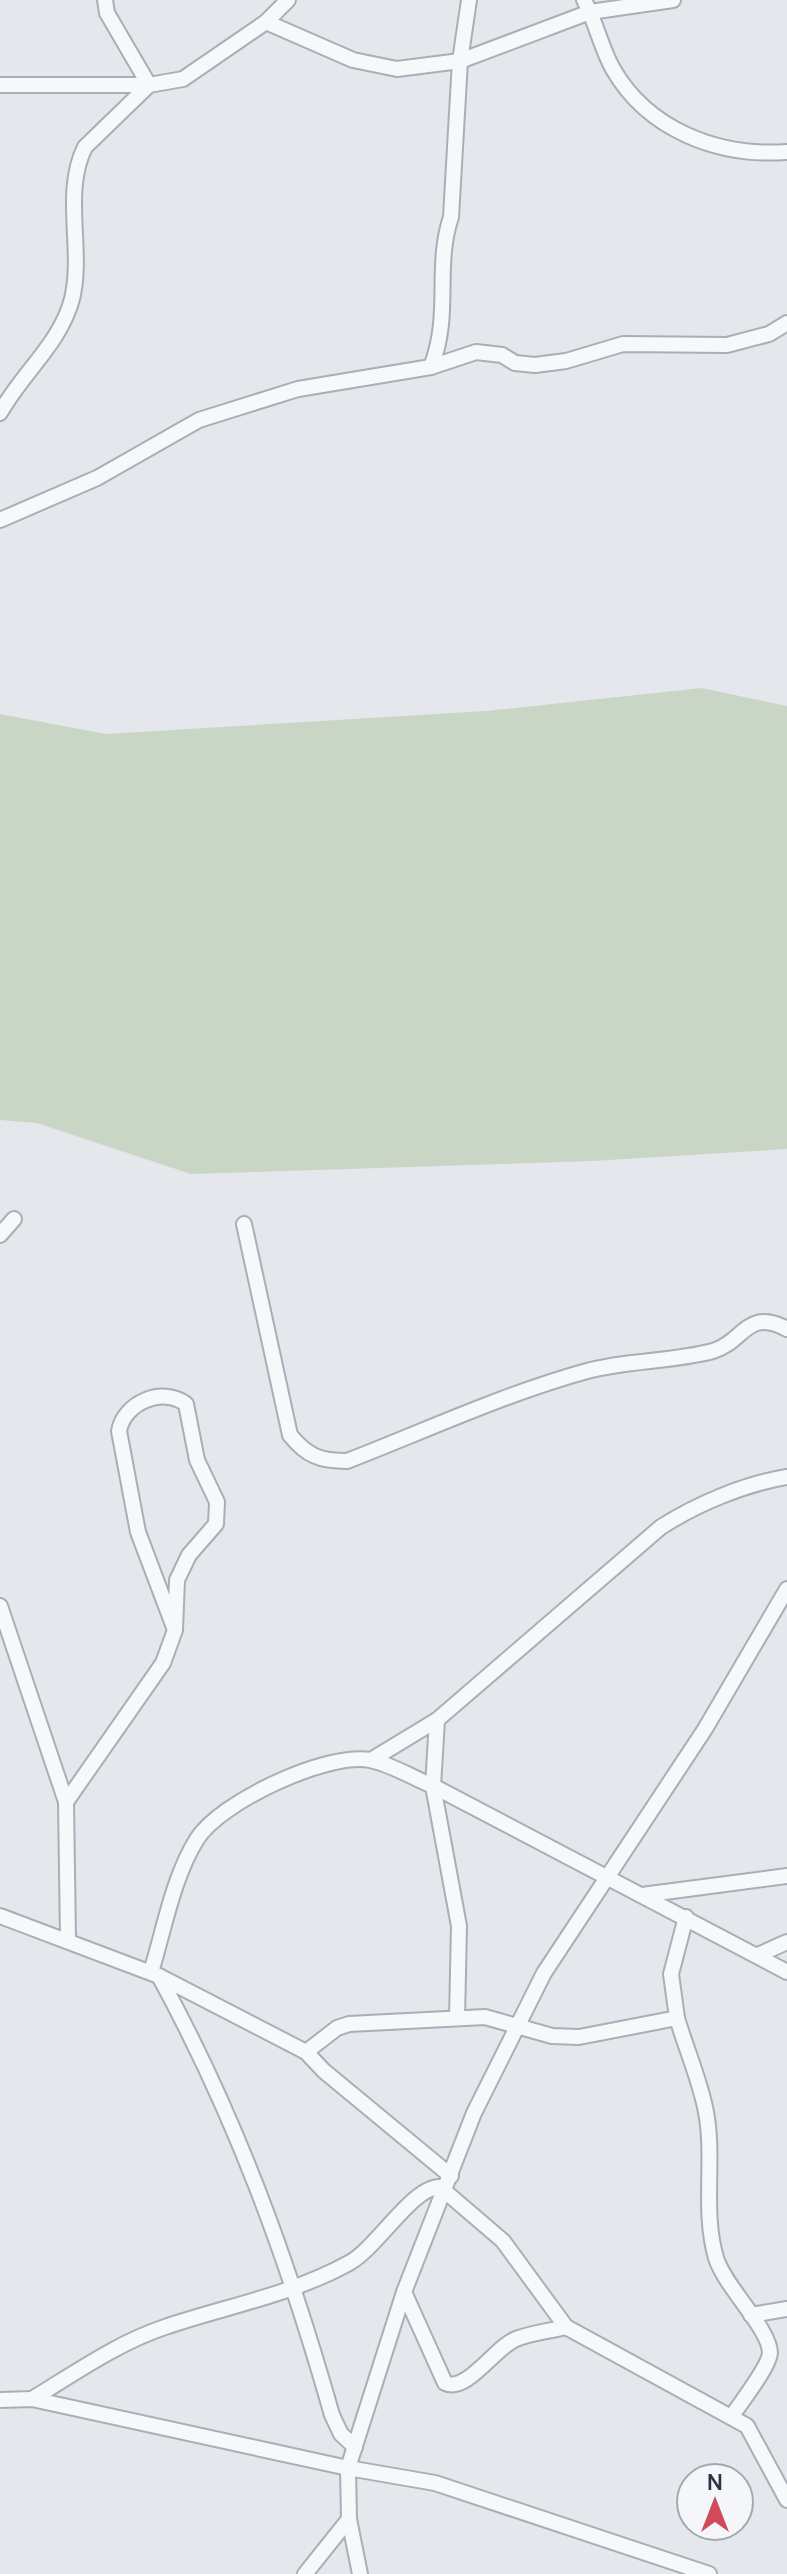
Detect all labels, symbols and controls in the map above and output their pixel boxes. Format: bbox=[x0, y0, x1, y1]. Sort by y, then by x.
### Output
north arrow bbox=[675, 2462, 755, 2542]
text: N bbox=[707, 2467, 723, 2497]

